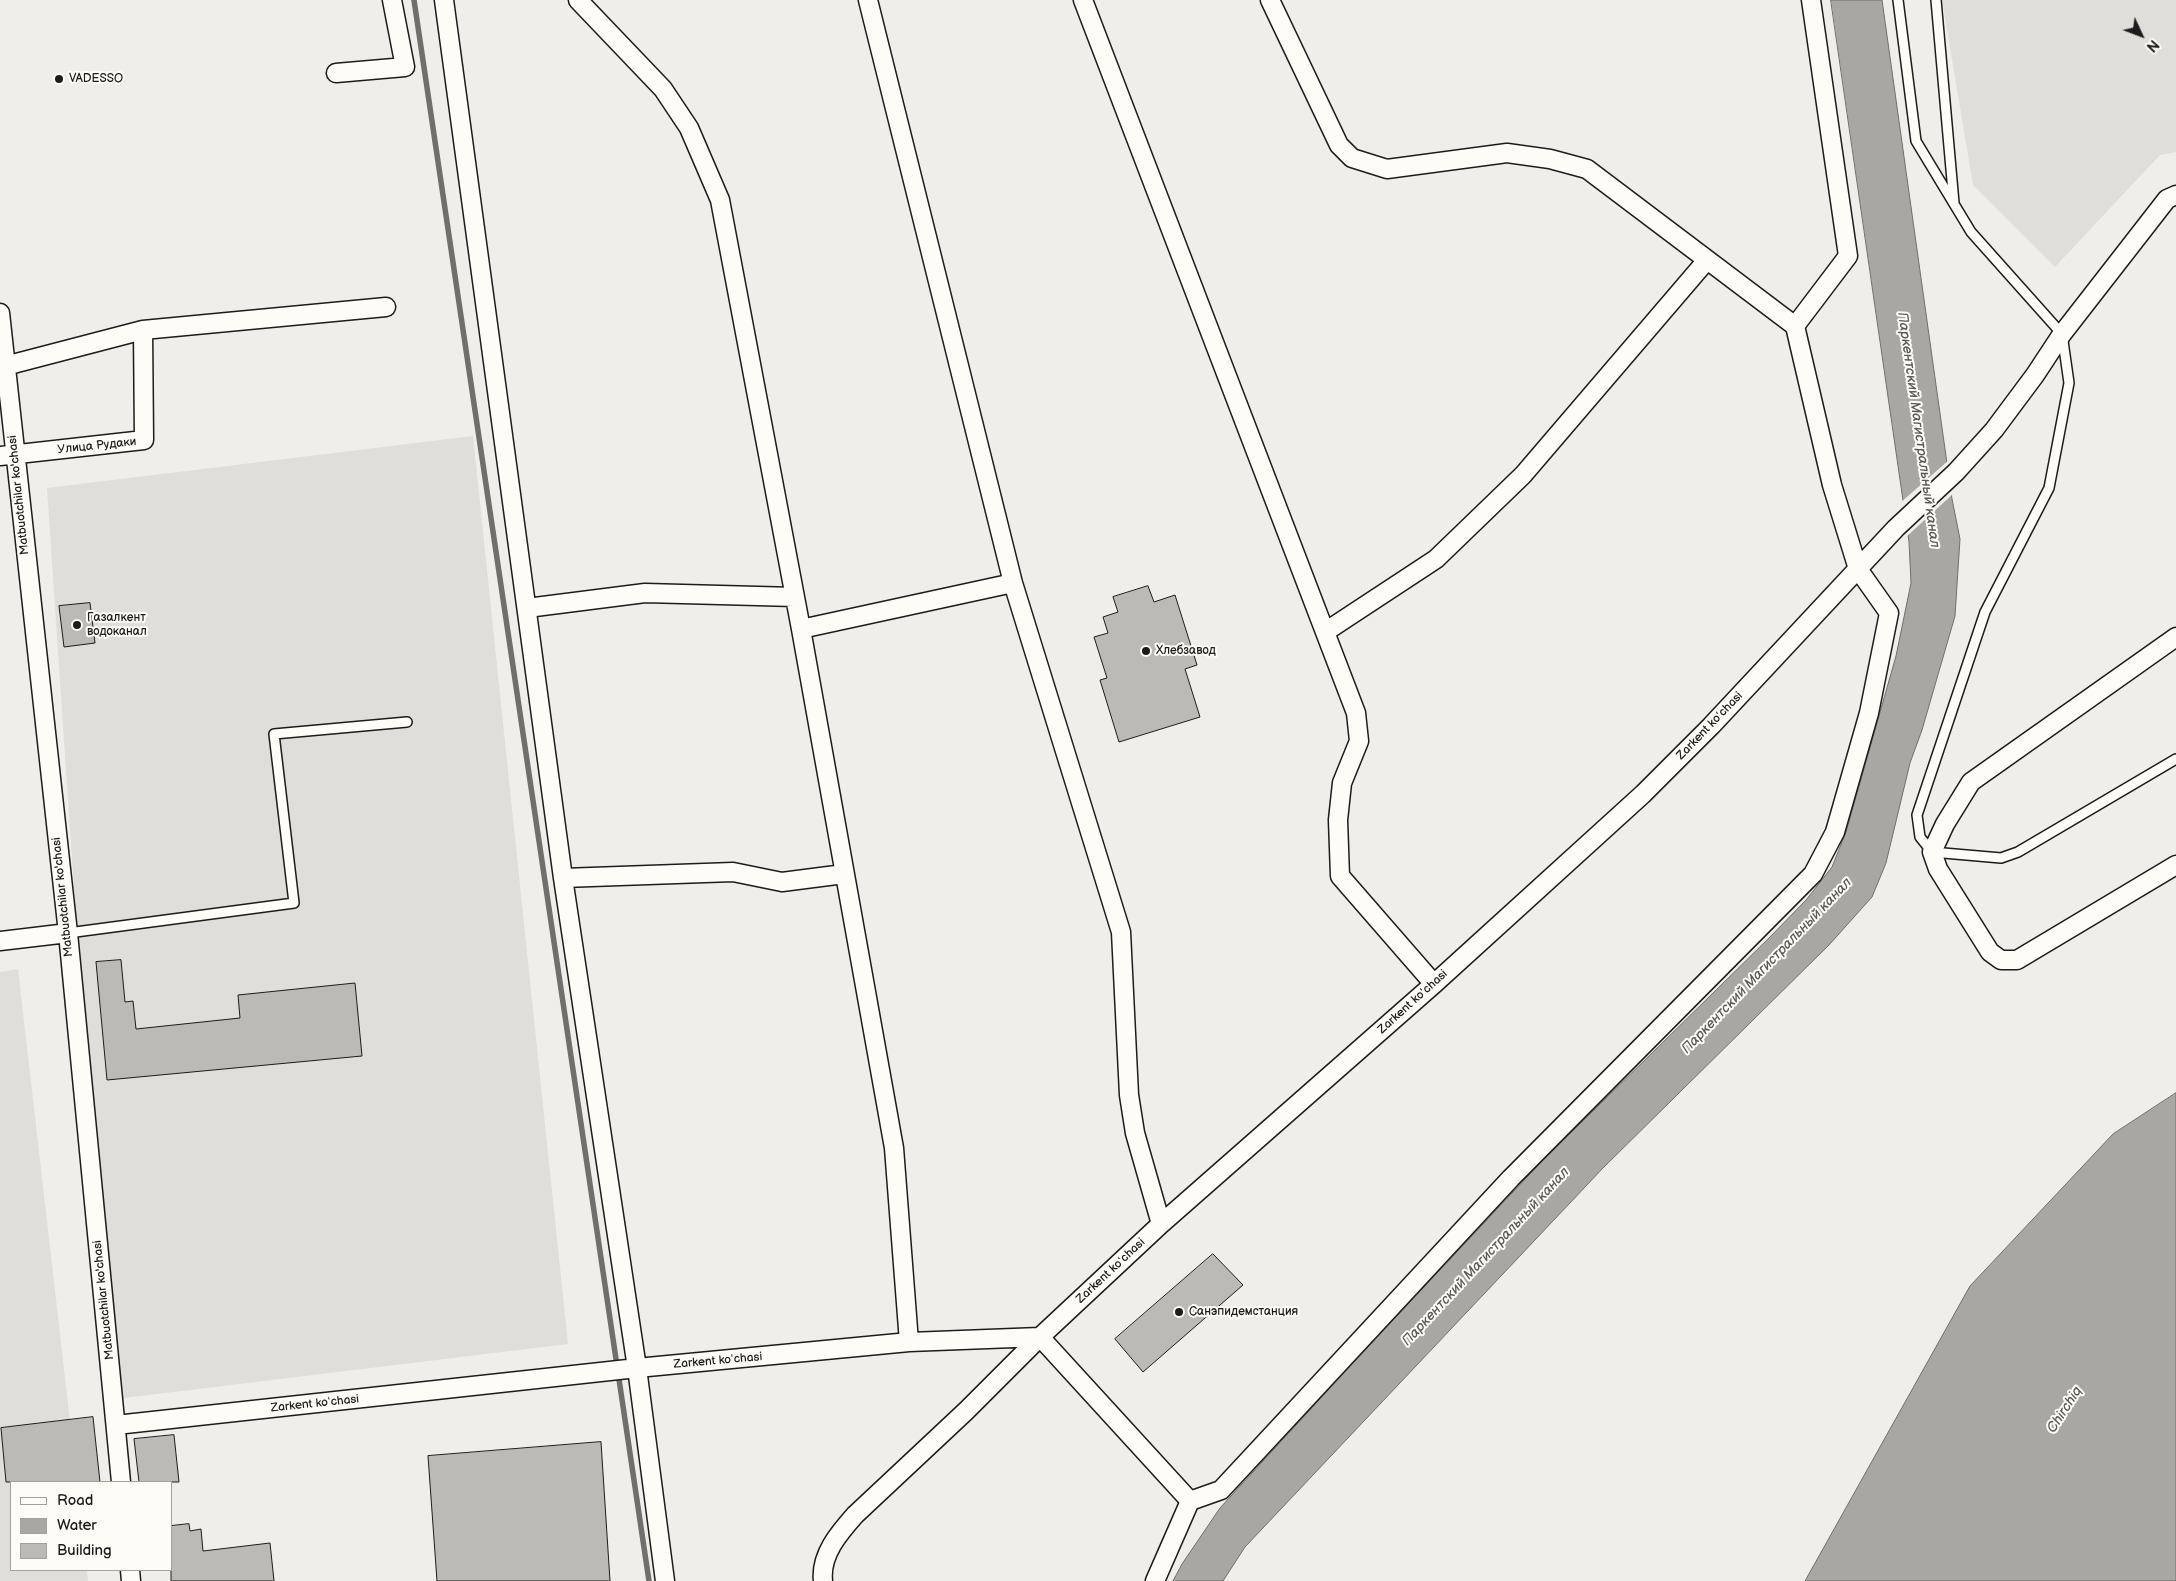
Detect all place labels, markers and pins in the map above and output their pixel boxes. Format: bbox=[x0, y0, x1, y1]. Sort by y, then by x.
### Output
place label: VADESSO bbox=[69, 72, 123, 86]
marker: VADESSO bbox=[53, 73, 65, 85]
place label: Газалкент водоканал bbox=[87, 611, 147, 639]
marker: Газалкент водоканал bbox=[71, 619, 83, 631]
place label: Хлебзавод bbox=[1156, 644, 1216, 658]
marker: Хлебзавод bbox=[1140, 645, 1152, 657]
place label: Санэпидемстанция bbox=[1189, 1305, 1298, 1319]
marker: Санэпидемстанция bbox=[1173, 1306, 1185, 1318]

